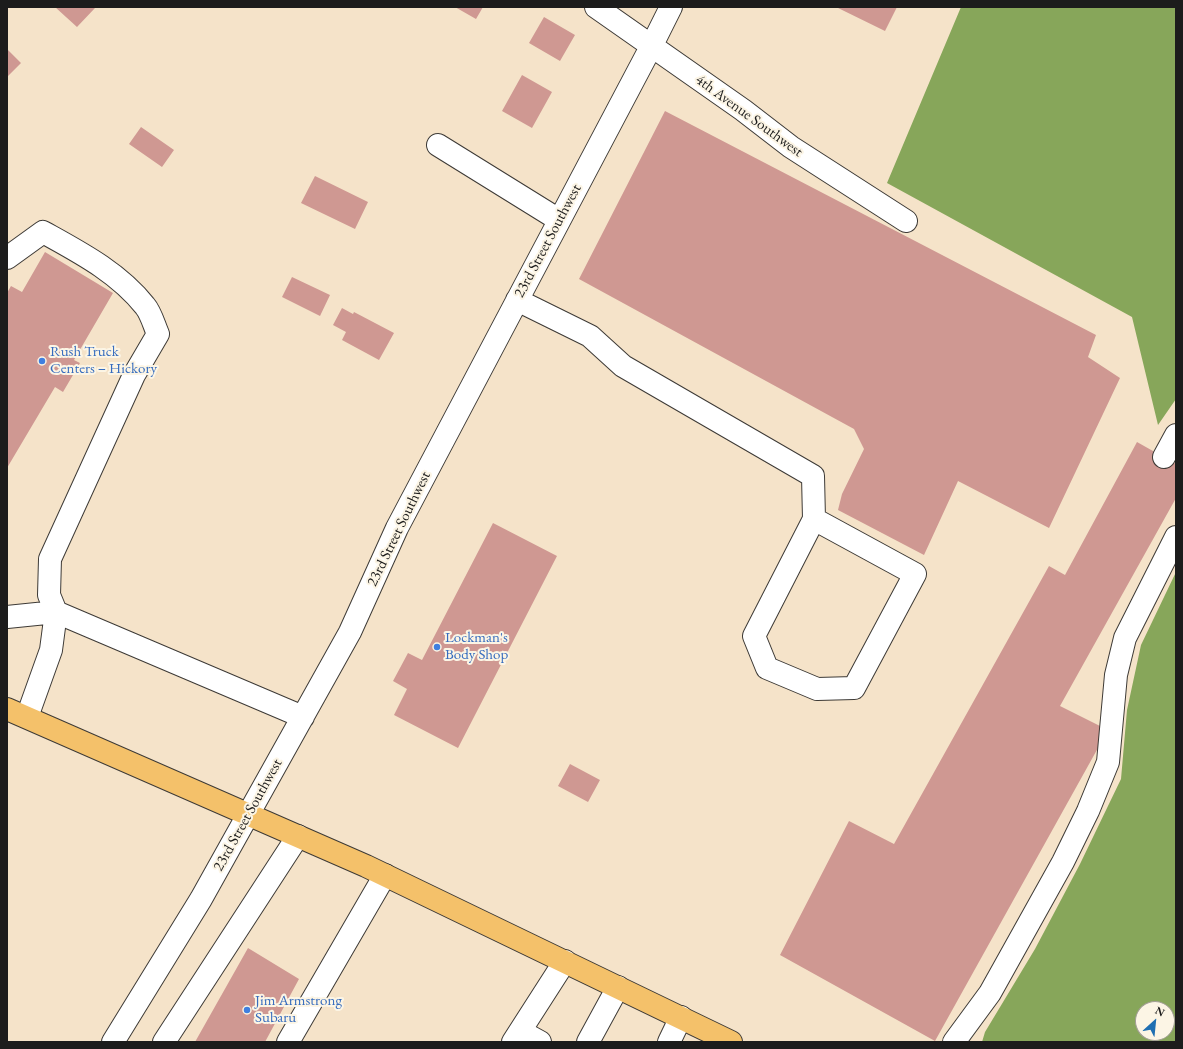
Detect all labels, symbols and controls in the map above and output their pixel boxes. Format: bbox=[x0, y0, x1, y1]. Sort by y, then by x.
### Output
street label: 4th Avenue Southwest bbox=[692, 71, 806, 161]
street label: 23rd Street Southwest bbox=[511, 181, 585, 301]
place label: Rush Truck Centers – Hickory bbox=[50, 343, 157, 378]
marker: Rush Truck Centers – Hickory bbox=[37, 356, 47, 366]
street label: 23rd Street Southwest bbox=[363, 469, 435, 589]
place label: Lockman's Body Shop bbox=[445, 629, 508, 664]
marker: Lockman's Body Shop bbox=[432, 642, 442, 652]
street label: 23rd Street Southwest bbox=[210, 756, 286, 874]
place label: Jim Armstrong Subaru bbox=[255, 992, 342, 1027]
north arrow bbox=[1135, 1001, 1175, 1041]
text: N bbox=[1153, 1003, 1167, 1019]
marker: Jim Armstrong Subaru bbox=[242, 1005, 252, 1015]

